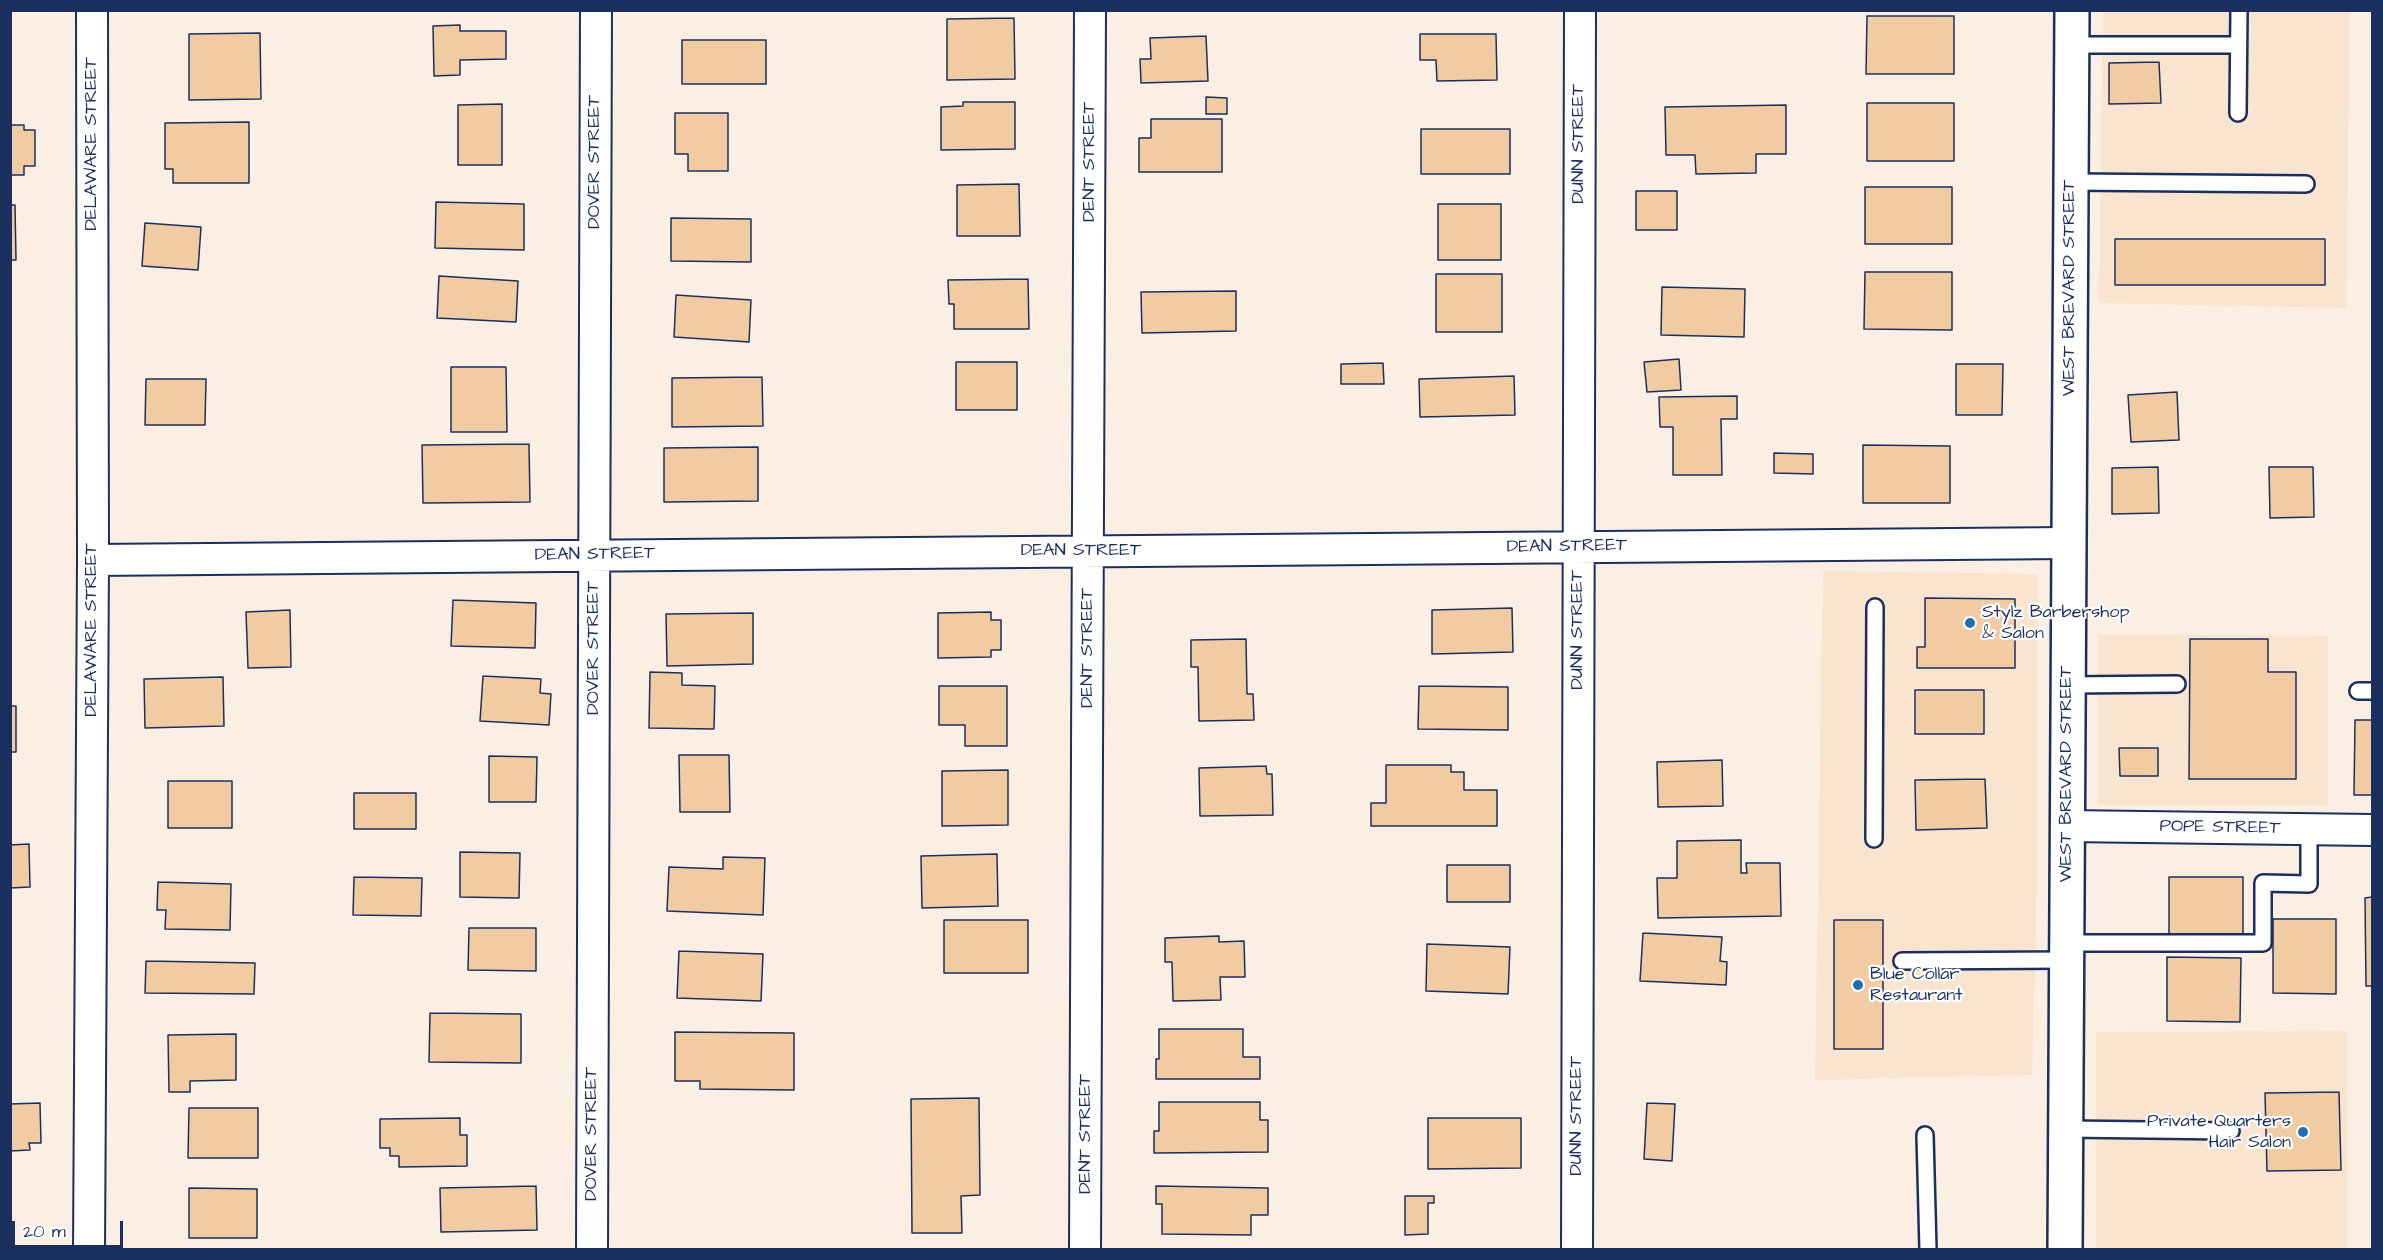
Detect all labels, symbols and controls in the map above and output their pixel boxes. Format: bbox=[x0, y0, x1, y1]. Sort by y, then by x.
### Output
street label: DELAWARE STREET bbox=[81, 57, 103, 231]
street label: DUNN STREET bbox=[1568, 84, 1590, 204]
street label: DOVER STREET bbox=[584, 95, 606, 229]
street label: DENT STREET bbox=[1079, 102, 1101, 222]
street label: WEST BREVARD STREET bbox=[2059, 180, 2081, 396]
street label: DEAN STREET bbox=[1507, 535, 1627, 559]
street label: DEAN STREET bbox=[1021, 540, 1141, 562]
street label: DELAWARE STREET bbox=[81, 543, 103, 717]
street label: DEAN STREET bbox=[535, 543, 655, 567]
street label: DUNN STREET bbox=[1567, 570, 1589, 690]
street label: DOVER STREET bbox=[583, 581, 605, 715]
street label: DENT STREET bbox=[1077, 588, 1099, 708]
place label: Stylz Barbershop & Salon bbox=[1982, 602, 2129, 644]
marker: Stylz Barbershop & Salon bbox=[1963, 616, 1977, 630]
street label: WEST BREVARD STREET bbox=[2056, 666, 2078, 882]
street label: POPE STREET bbox=[2159, 816, 2281, 840]
place label: Blue Collar Restaurant bbox=[1870, 964, 1963, 1006]
marker: Blue Collar Restaurant bbox=[1851, 978, 1865, 992]
street label: DUNN STREET bbox=[1566, 1056, 1588, 1176]
street label: DOVER STREET bbox=[581, 1067, 603, 1201]
street label: DENT STREET bbox=[1075, 1074, 1097, 1194]
place label: Private Quarters Hair Salon bbox=[2147, 1111, 2291, 1154]
marker: Private Quarters Hair Salon bbox=[2296, 1125, 2310, 1139]
scale bar bbox=[15, 1209, 126, 1247]
text: 20 m bbox=[23, 1219, 66, 1244]

